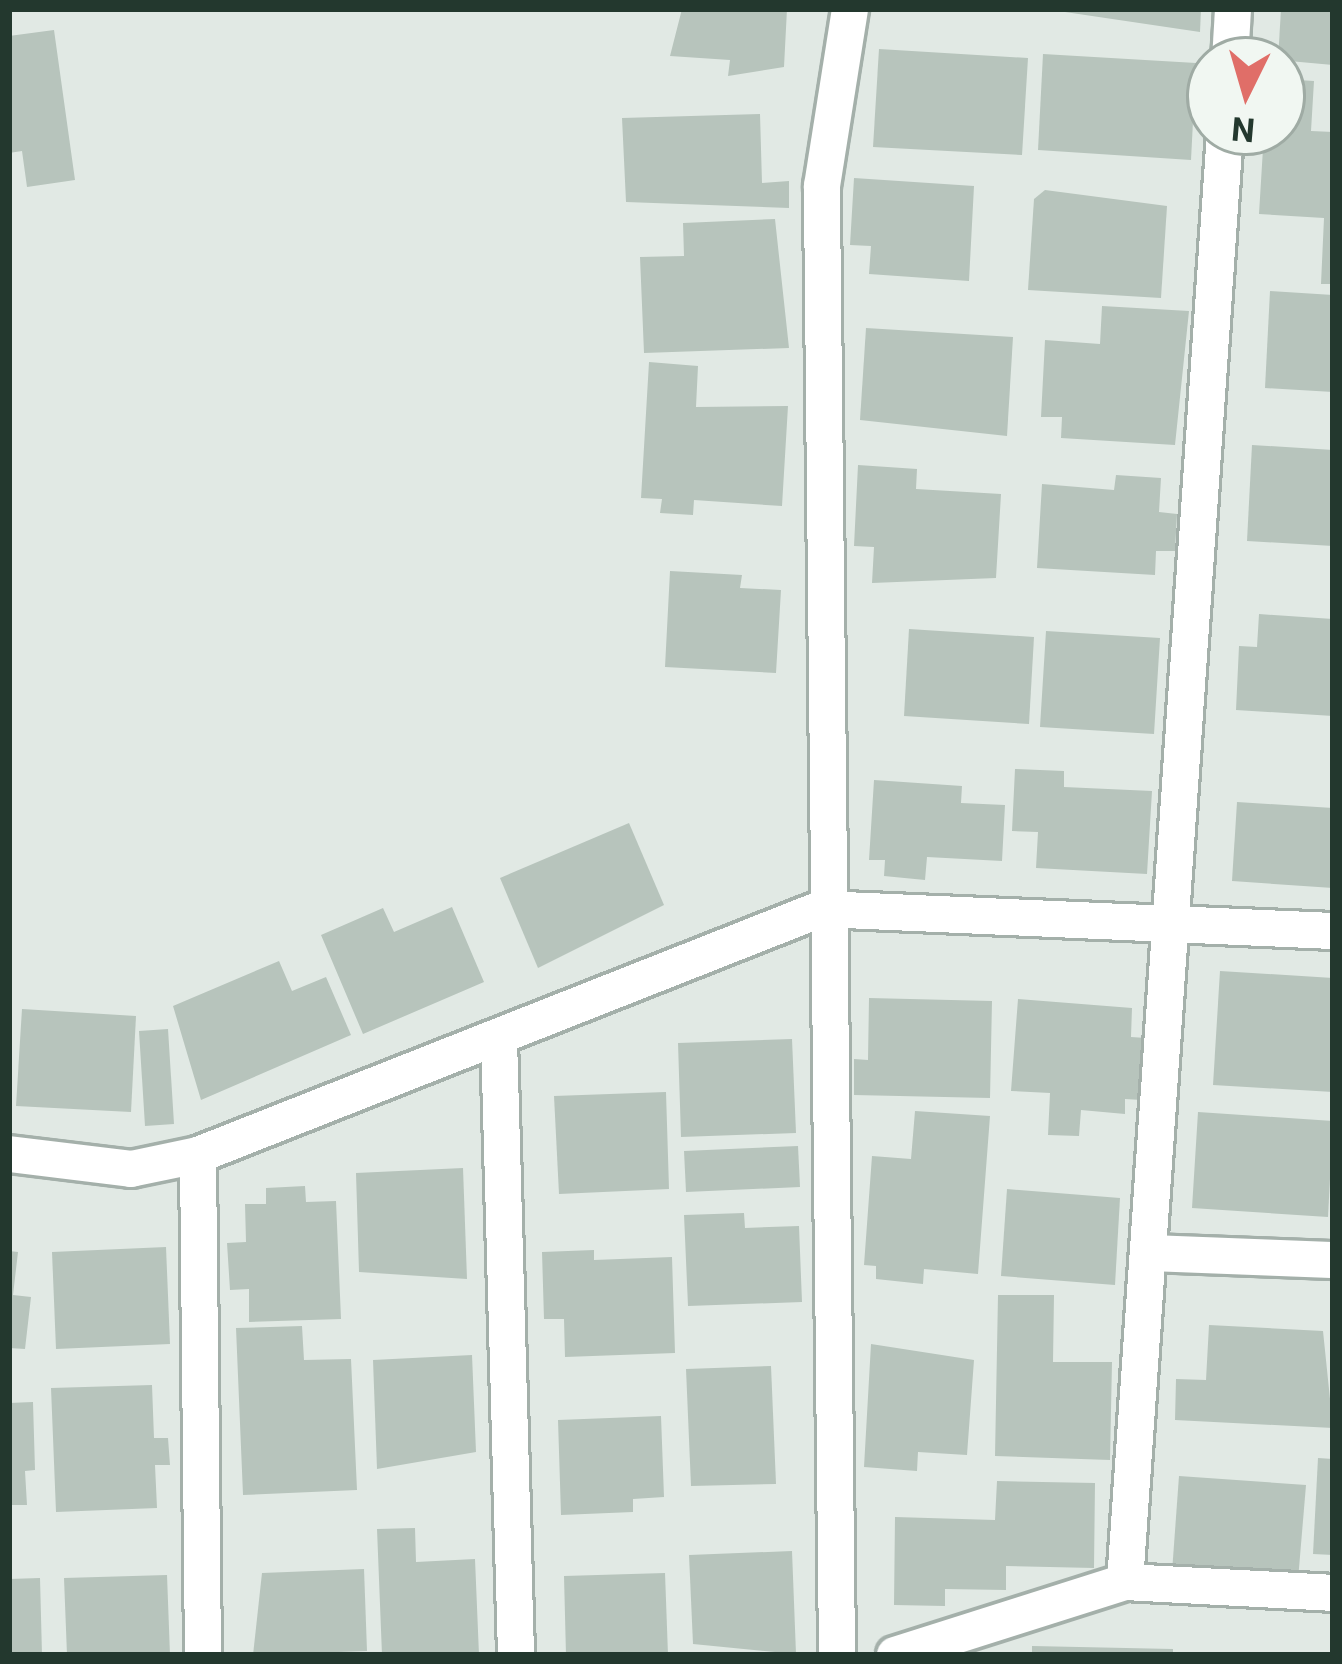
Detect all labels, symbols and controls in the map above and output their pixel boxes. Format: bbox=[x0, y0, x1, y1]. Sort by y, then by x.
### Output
north arrow bbox=[1186, 36, 1306, 156]
text: N bbox=[1230, 109, 1256, 150]

